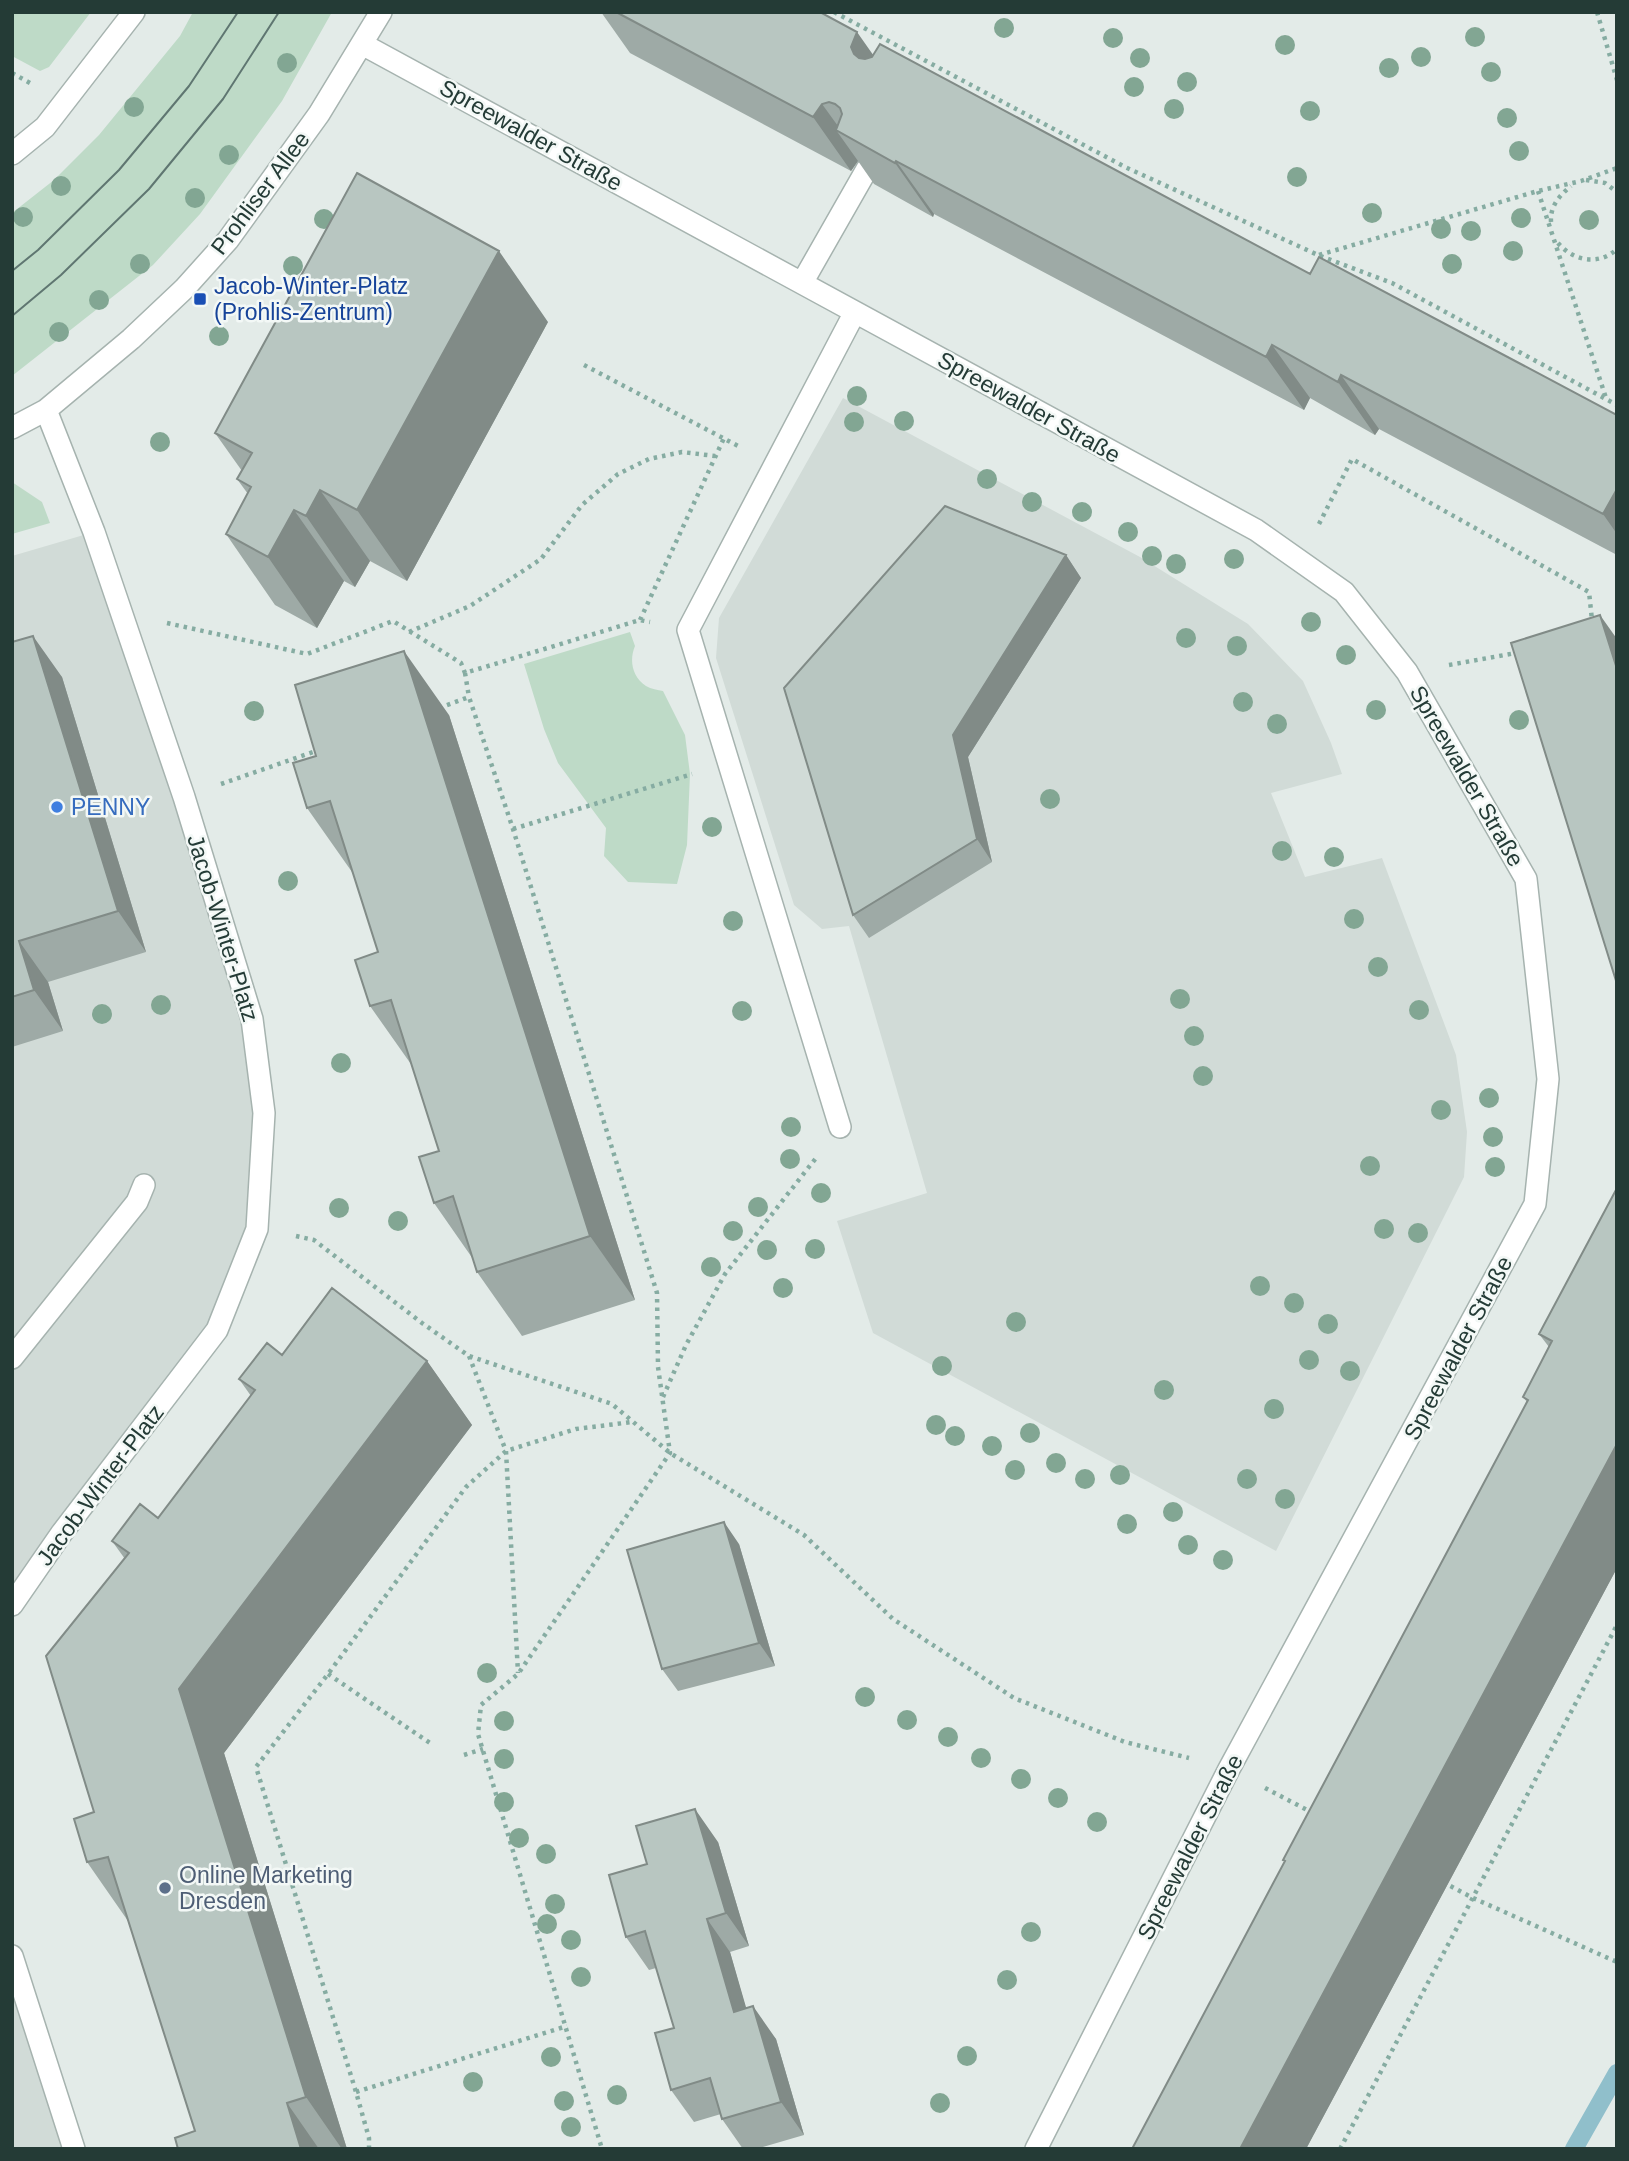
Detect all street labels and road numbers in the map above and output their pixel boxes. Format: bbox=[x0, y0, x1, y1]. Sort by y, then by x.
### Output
street label: Spreewalder Straße bbox=[435, 74, 627, 196]
street label: Prohliser Allee bbox=[205, 126, 315, 260]
street label: Spreewalder Straße bbox=[933, 346, 1125, 468]
street label: Spreewalder Straße bbox=[1405, 681, 1529, 871]
street label: Jacob-Winter-Platz bbox=[182, 831, 264, 1025]
street label: Spreewalder Straße bbox=[1399, 1252, 1517, 1444]
street label: Jacob-Winter-Platz bbox=[31, 1400, 169, 1570]
street label: Spreewalder Straße bbox=[1132, 1750, 1248, 1944]

